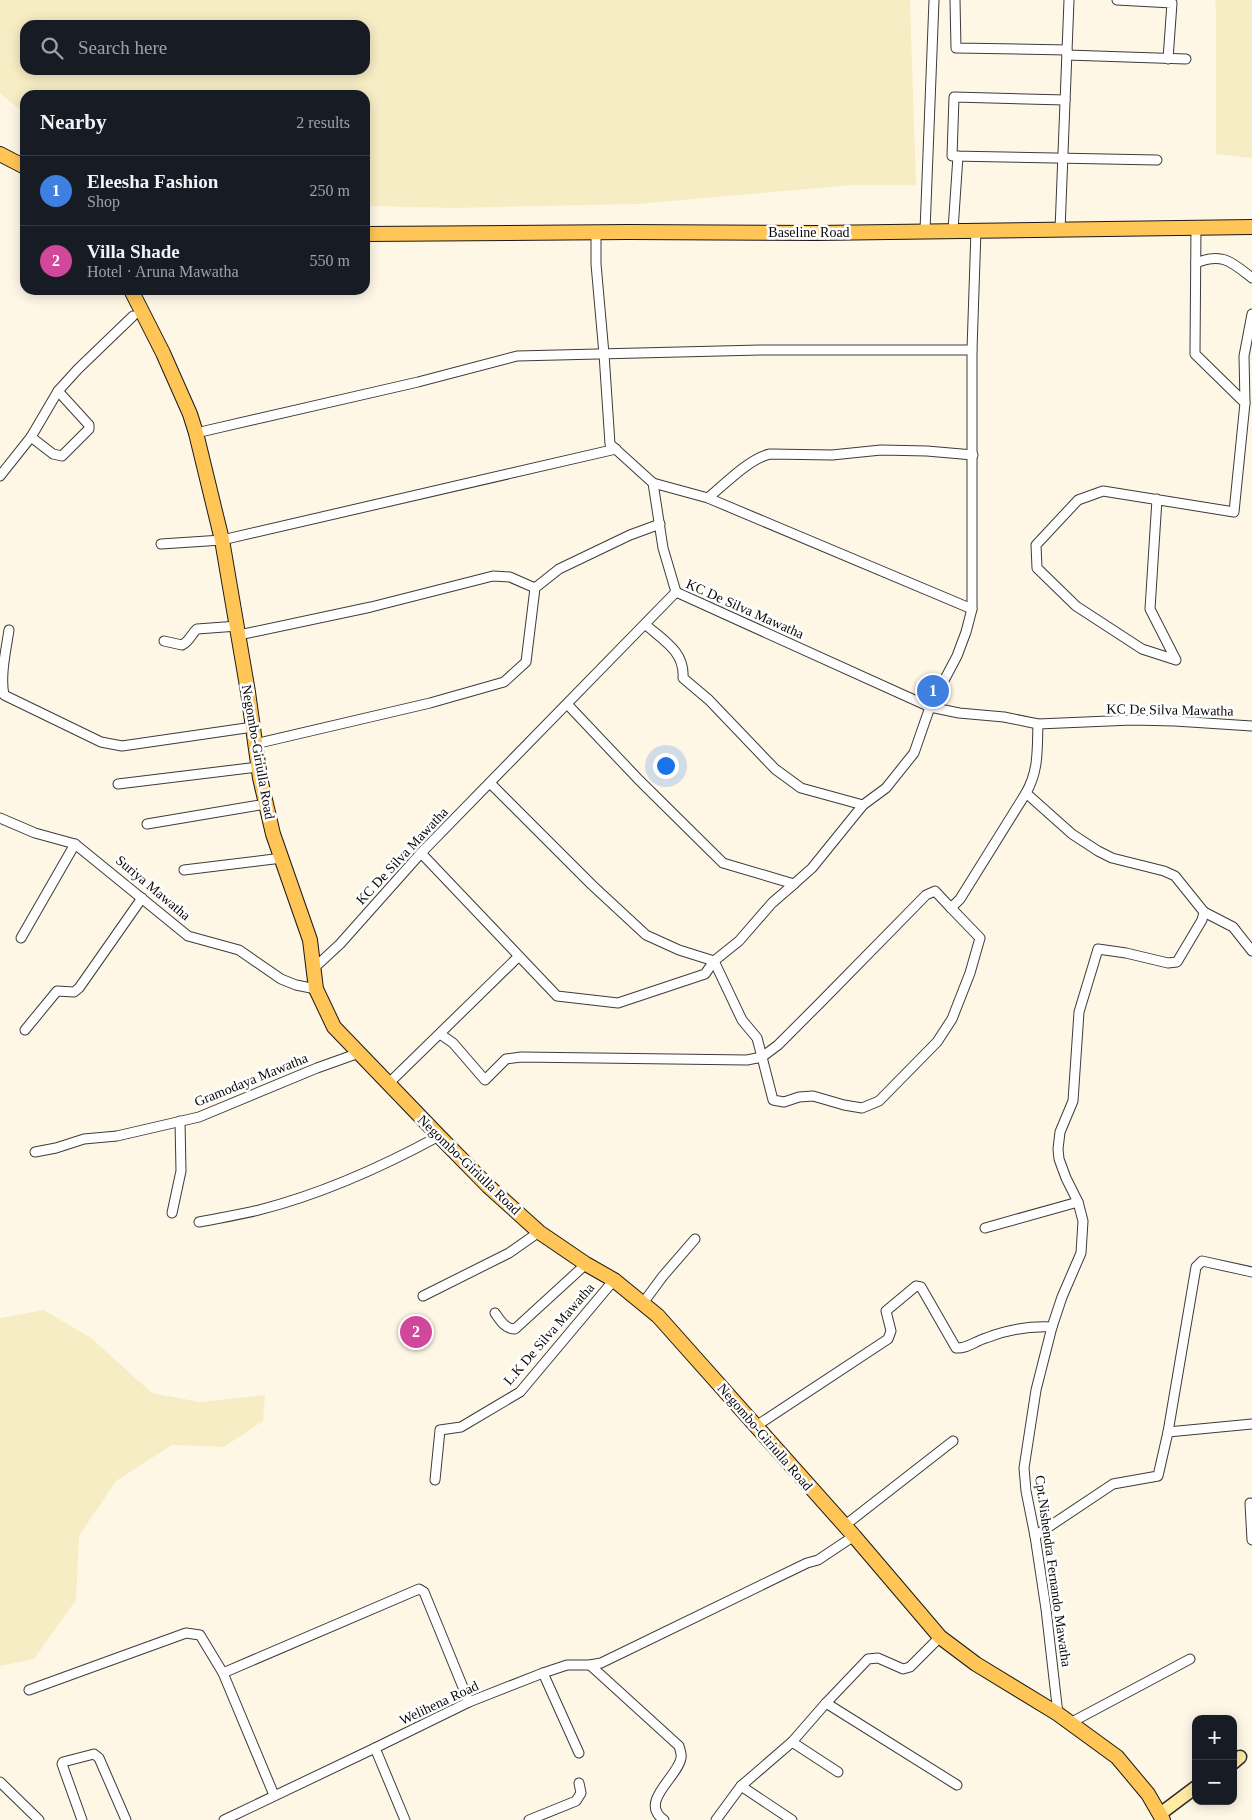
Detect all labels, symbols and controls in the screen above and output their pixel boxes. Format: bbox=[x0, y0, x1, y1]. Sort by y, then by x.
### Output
search box bbox=[20, 20, 370, 75]
icon: search bbox=[38, 34, 66, 62]
text: Search here bbox=[78, 37, 167, 58]
text: Nearby bbox=[40, 110, 107, 134]
text: 2 results bbox=[296, 114, 350, 131]
text: Eleesha Fashion bbox=[87, 171, 218, 192]
text: 1 bbox=[52, 182, 60, 199]
text: 250 m bbox=[310, 182, 350, 199]
text: Shop bbox=[87, 193, 120, 210]
street label: Baseline Road bbox=[768, 225, 850, 240]
text: Villa Shade bbox=[87, 241, 180, 262]
text: 2 bbox=[52, 252, 60, 269]
text: 550 m bbox=[310, 252, 350, 269]
text: Hotel · Aruna Mawatha bbox=[87, 263, 239, 280]
street label: KC De Silva Mawatha bbox=[684, 576, 807, 642]
pin: 1 bbox=[917, 672, 949, 710]
street label: Negombo-Giriulla Road bbox=[239, 683, 277, 821]
street label: KC De Silva Mawatha bbox=[1106, 701, 1234, 719]
your location bbox=[653, 753, 679, 779]
street label: KC De Silva Mawatha bbox=[353, 804, 451, 908]
street label: Suriya Mawatha bbox=[113, 853, 194, 924]
street label: Gramodaya Mawatha bbox=[192, 1050, 311, 1110]
street label: Negombo-Giriulla Road bbox=[415, 1112, 523, 1218]
street label: L.K De Silva Mawatha bbox=[501, 1279, 598, 1388]
pin: 2 bbox=[400, 1313, 432, 1351]
street label: Negombo-Giriulla Road bbox=[715, 1381, 815, 1493]
street label: Cpt.Nishendra Fernando Mawatha bbox=[1032, 1474, 1074, 1668]
street label: Welihena Road bbox=[397, 1678, 481, 1728]
map controls bbox=[1192, 1715, 1237, 1805]
button: + bbox=[1192, 1715, 1237, 1760]
button: − bbox=[1192, 1760, 1237, 1805]

